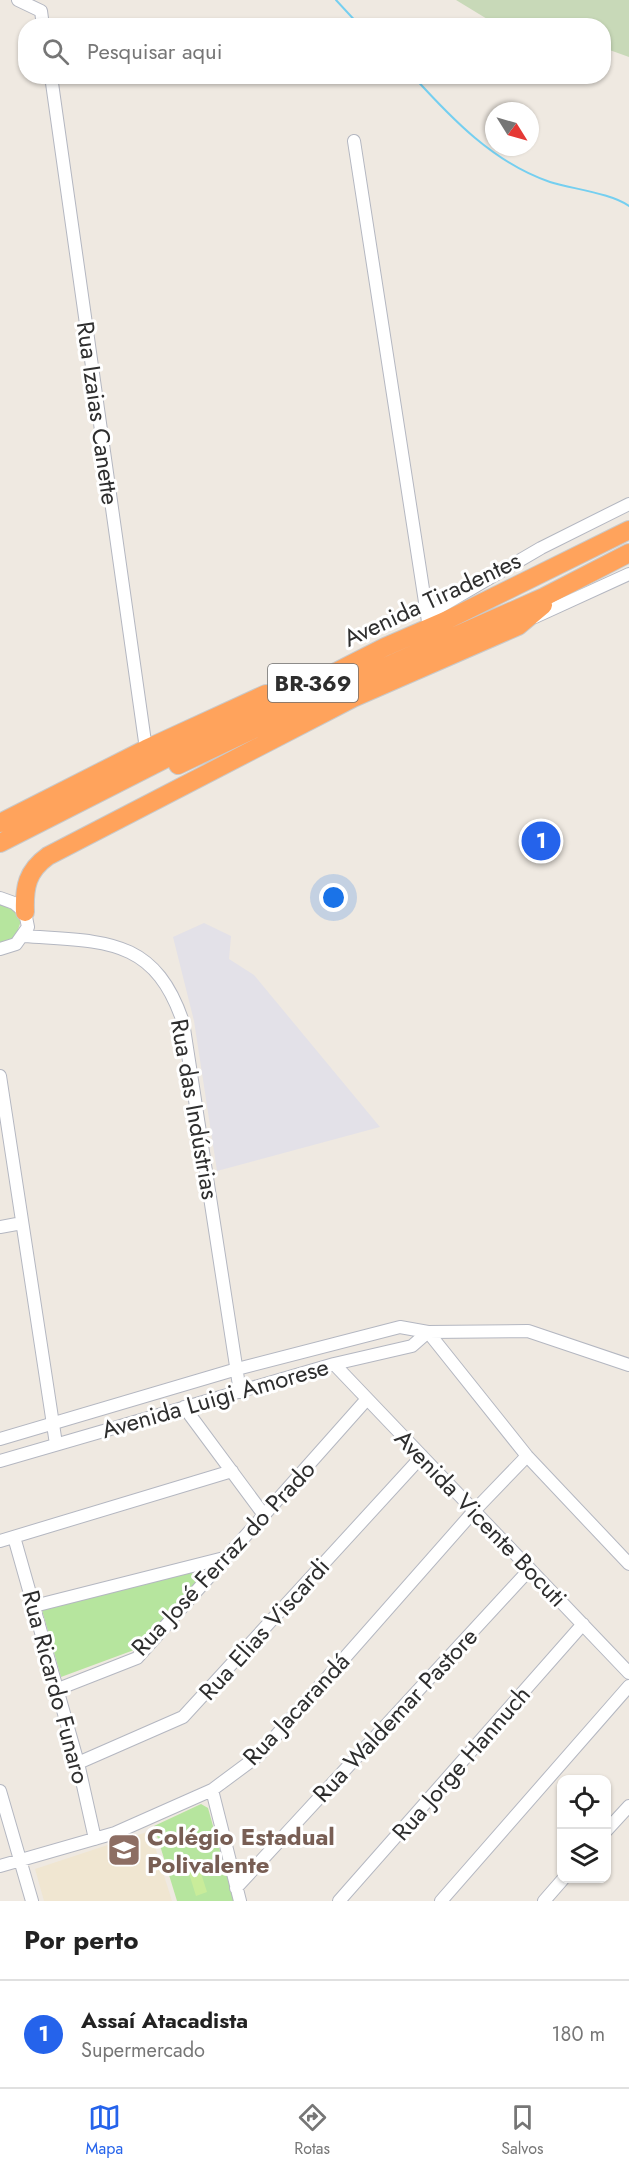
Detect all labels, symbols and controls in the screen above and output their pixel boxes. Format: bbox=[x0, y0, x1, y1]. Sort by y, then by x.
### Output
search box bbox=[18, 18, 611, 84]
icon: search bbox=[39, 35, 72, 68]
text: Pesquisar aqui bbox=[87, 35, 222, 67]
north arrow bbox=[485, 102, 539, 156]
street label: Rua Izaias Canette bbox=[68, 319, 128, 507]
street label: Avenida Tiradentes bbox=[338, 543, 526, 655]
road number: BR-369 bbox=[268, 664, 358, 702]
pin: 1 bbox=[522, 818, 560, 864]
your location bbox=[319, 883, 348, 912]
street label: Rua das Indústrias bbox=[162, 1016, 228, 1202]
street label: Avenida Luigi Amorese bbox=[97, 1349, 333, 1447]
street label: Avenida Vicente Bocuti bbox=[387, 1421, 575, 1615]
street label: Rua José Ferraz do Prado bbox=[123, 1452, 323, 1664]
street label: Rua Elias Viscardi bbox=[190, 1550, 338, 1708]
street label: Rua Ricardo Funaro bbox=[13, 1586, 99, 1788]
street label: Rua Waldemar Pastore bbox=[305, 1620, 485, 1810]
street label: Rua Jacarandá bbox=[235, 1645, 357, 1773]
street label: Rua Jorge Hannuch bbox=[384, 1678, 538, 1848]
map controls bbox=[557, 1775, 611, 1883]
button: locate bbox=[557, 1775, 611, 1829]
place label: Colégio Estadual Polivalente bbox=[147, 1819, 335, 1882]
button: layers bbox=[557, 1829, 611, 1883]
school or university icon: Colégio Estadual Polivalente bbox=[106, 1832, 142, 1868]
text: Por perto bbox=[24, 1921, 138, 1959]
text: Assaí Atacadista bbox=[81, 2004, 248, 2036]
text: 1 bbox=[38, 2020, 49, 2049]
text: 180 m bbox=[551, 2020, 605, 2049]
text: Supermercado bbox=[81, 2036, 205, 2065]
tab: Mapa bbox=[86, 2101, 123, 2160]
tab: Rotas bbox=[294, 2101, 330, 2160]
tab: Salvos bbox=[501, 2101, 543, 2160]

